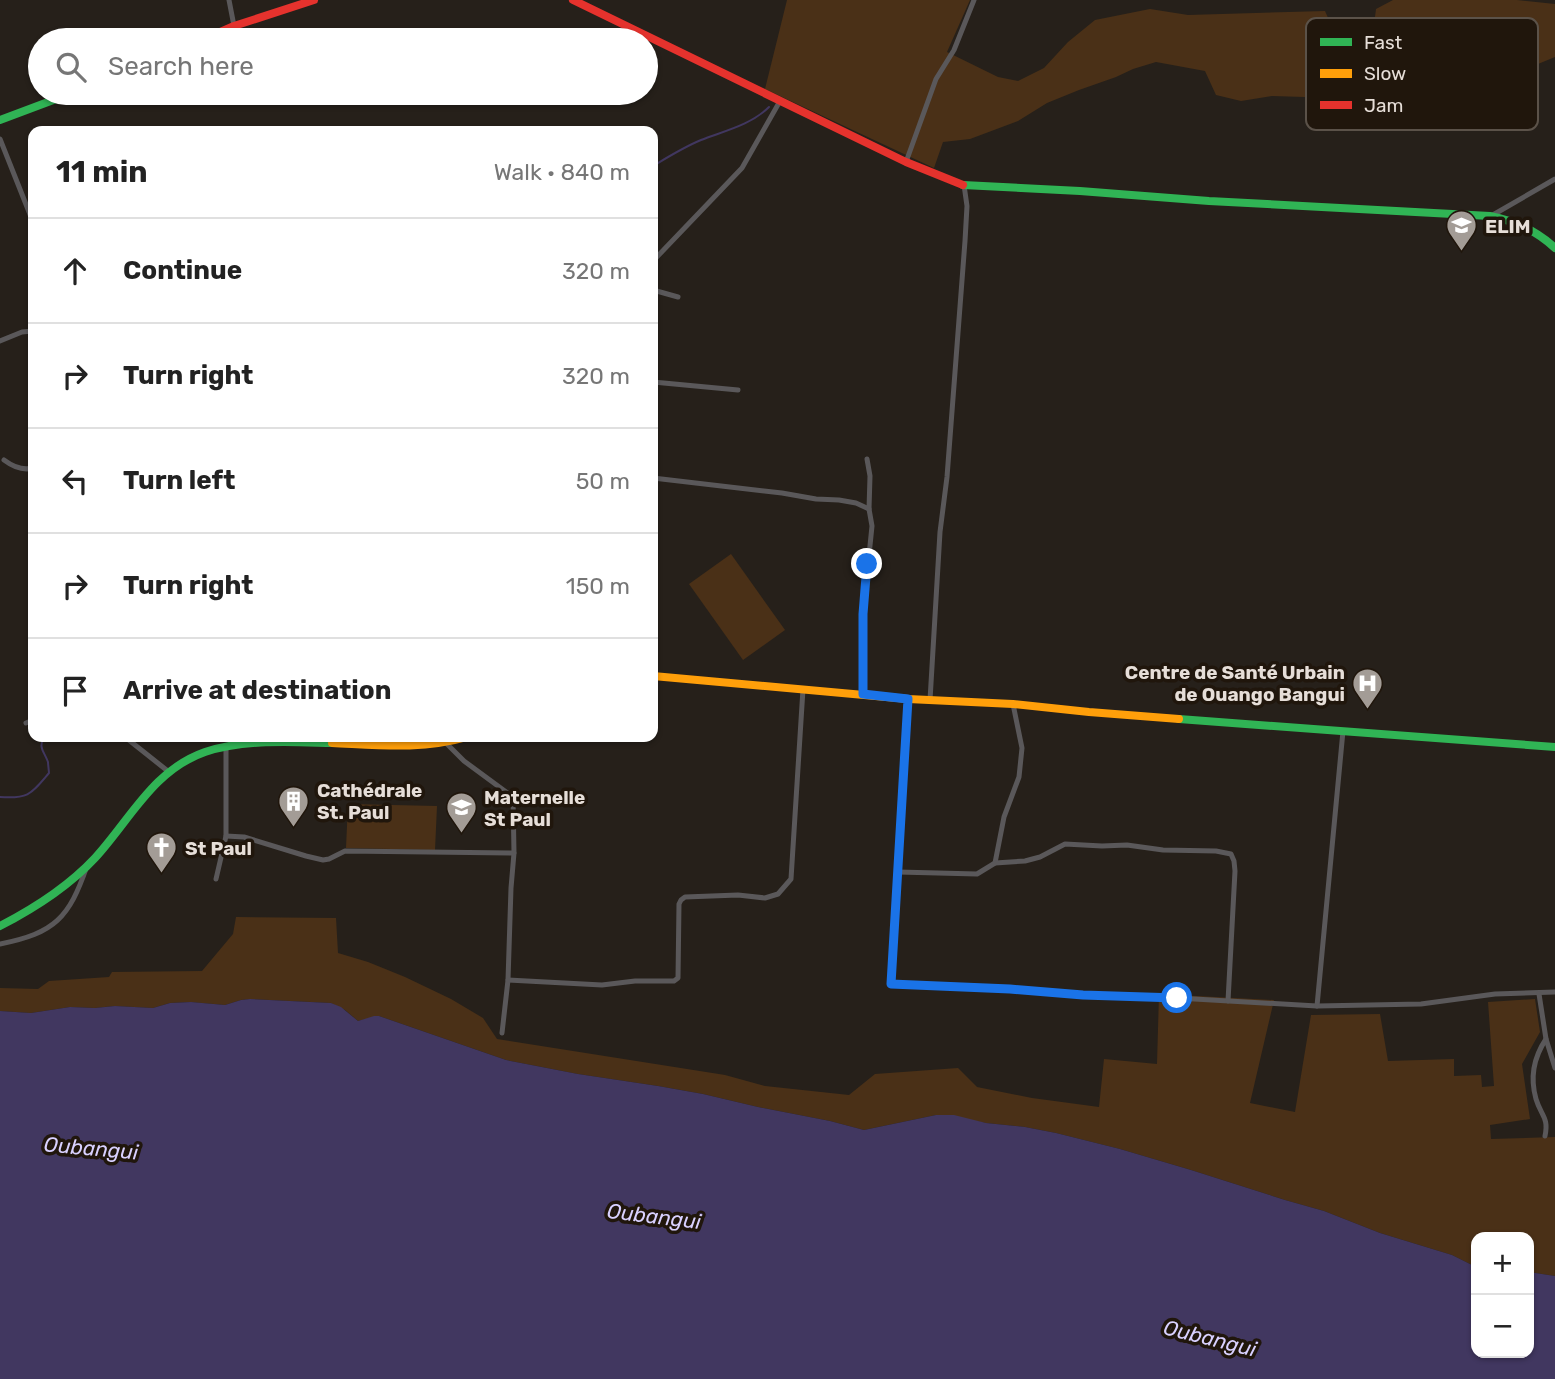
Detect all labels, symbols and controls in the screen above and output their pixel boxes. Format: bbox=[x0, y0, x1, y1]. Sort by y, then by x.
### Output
legend bbox=[1306, 18, 1538, 130]
search box bbox=[28, 28, 658, 105]
text: Fast bbox=[1364, 31, 1403, 54]
icon: search bbox=[52, 48, 90, 86]
text: Search here bbox=[108, 51, 254, 82]
text: Slow bbox=[1364, 62, 1406, 85]
text: Jam bbox=[1364, 94, 1403, 117]
text: 11 min bbox=[56, 154, 148, 190]
text: Walk · 840 m bbox=[494, 158, 630, 186]
school or university icon: ELIM bbox=[1445, 209, 1479, 253]
place label: ELIM bbox=[1485, 215, 1530, 238]
icon: ahead bbox=[56, 252, 94, 290]
text: Continue bbox=[123, 255, 242, 286]
text: 320 m bbox=[562, 257, 630, 285]
icon: right bbox=[56, 357, 94, 395]
text: Turn right bbox=[123, 360, 253, 391]
text: 320 m bbox=[562, 362, 630, 390]
icon: left bbox=[56, 462, 94, 500]
text: Turn left bbox=[123, 465, 235, 496]
text: 50 m bbox=[576, 467, 630, 495]
route end bbox=[851, 548, 882, 579]
icon: right bbox=[56, 567, 94, 605]
text: Turn right bbox=[123, 570, 253, 601]
text: 150 m bbox=[566, 572, 630, 600]
place label: Centre de Santé Urbain de Ouango Bangui bbox=[1125, 661, 1345, 706]
hospital icon: Centre de Santé Urbain de Ouango Bangui bbox=[1351, 666, 1385, 710]
icon: arrive bbox=[56, 672, 94, 710]
text: Arrive at destination bbox=[123, 675, 391, 706]
place label: Cathédrale St. Paul bbox=[317, 779, 422, 824]
building icon: Cathédrale St. Paul bbox=[277, 784, 311, 828]
place label: Maternelle St Paul bbox=[484, 786, 585, 831]
school or university icon: Maternelle St Paul bbox=[444, 791, 478, 835]
church icon: St Paul bbox=[145, 831, 179, 875]
place label: St Paul bbox=[185, 837, 252, 860]
route start bbox=[1161, 982, 1192, 1013]
water label: Oubangui bbox=[43, 1131, 140, 1165]
water label: Oubangui bbox=[606, 1198, 703, 1234]
map controls bbox=[1471, 1232, 1534, 1358]
button: + bbox=[1471, 1232, 1534, 1295]
button: − bbox=[1471, 1295, 1534, 1358]
water label: Oubangui bbox=[1161, 1314, 1260, 1362]

